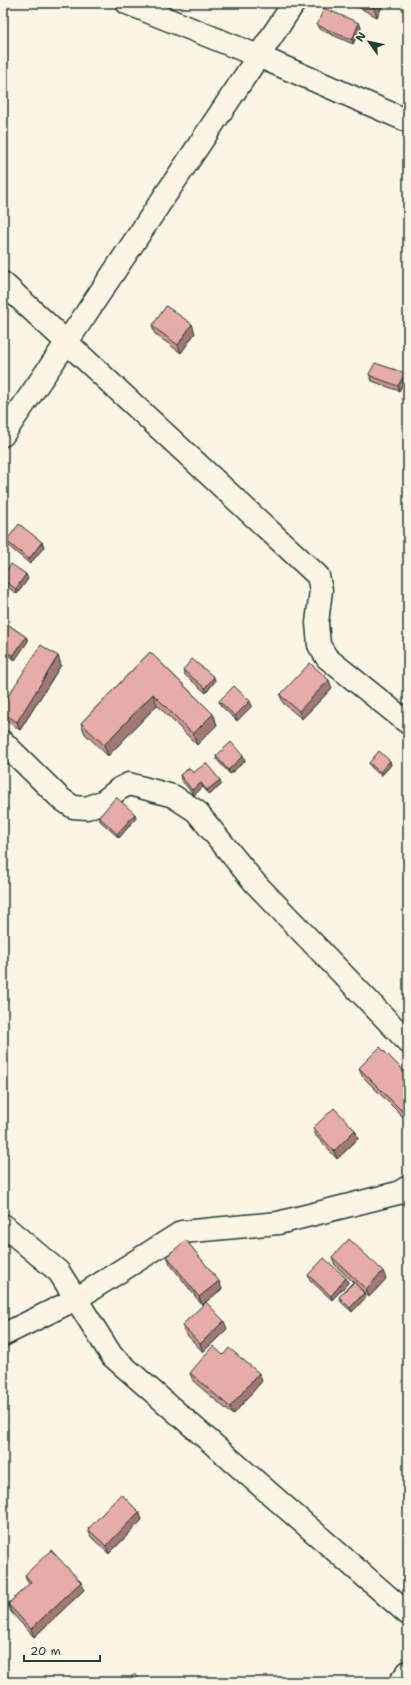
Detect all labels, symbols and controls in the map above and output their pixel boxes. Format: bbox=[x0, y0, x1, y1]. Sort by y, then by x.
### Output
north arrow bbox=[349, 22, 389, 62]
text: N bbox=[352, 29, 370, 45]
scale bar bbox=[24, 1637, 100, 1663]
text: 20 m bbox=[30, 1643, 61, 1659]

